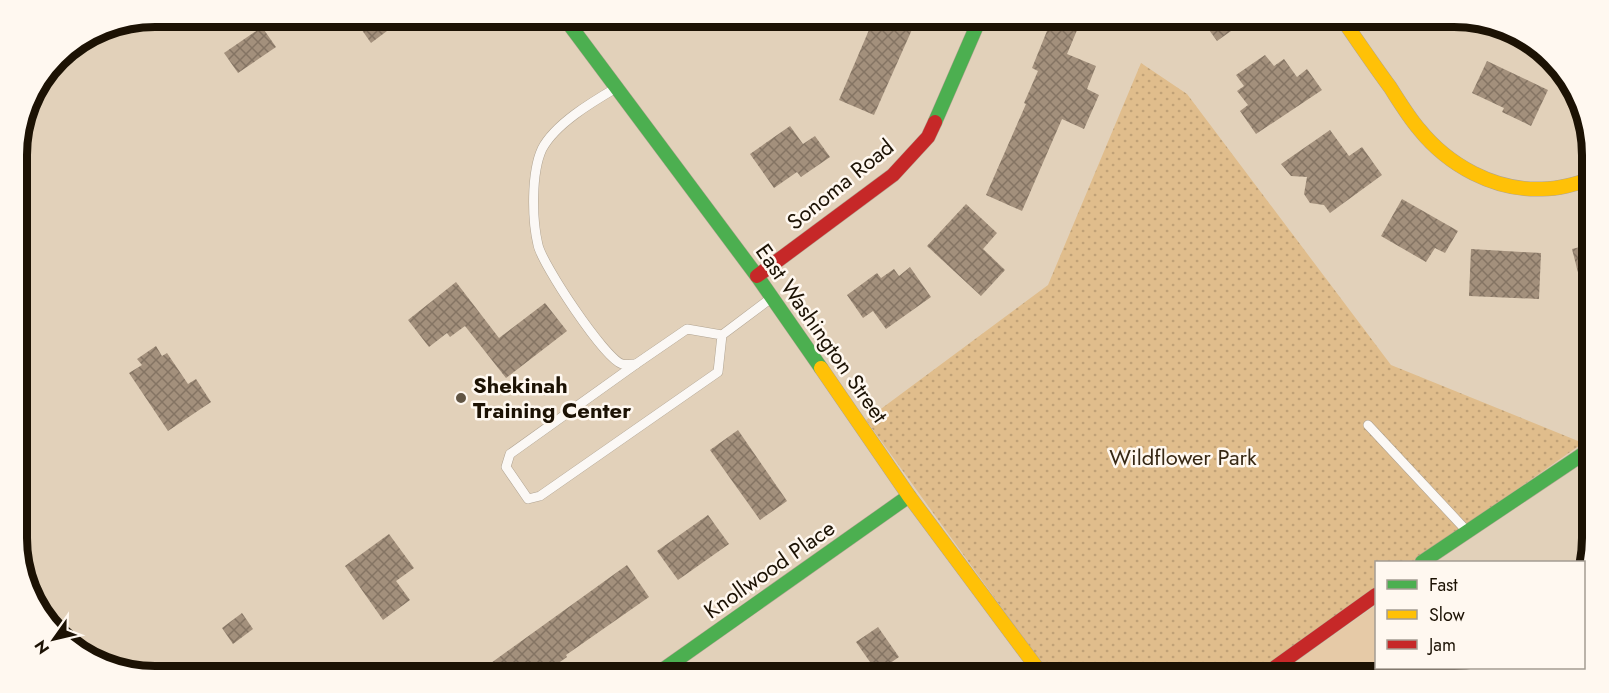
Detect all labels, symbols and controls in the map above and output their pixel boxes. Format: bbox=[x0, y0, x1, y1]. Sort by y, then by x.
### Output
street label: Sonoma Road bbox=[780, 131, 900, 237]
street label: East Washington Street bbox=[748, 237, 896, 429]
place label: Shekinah Training Center bbox=[473, 369, 631, 426]
marker: Shekinah Training Center bbox=[454, 391, 468, 405]
park label: Wildflower Park bbox=[1109, 441, 1257, 473]
street label: Knollwood Place bbox=[697, 512, 841, 626]
legend bbox=[1375, 561, 1585, 669]
text: Fast bbox=[1429, 572, 1458, 598]
text: Slow bbox=[1429, 602, 1466, 628]
north arrow bbox=[24, 609, 84, 669]
text: Jam bbox=[1427, 632, 1456, 658]
text: N bbox=[29, 635, 55, 659]

